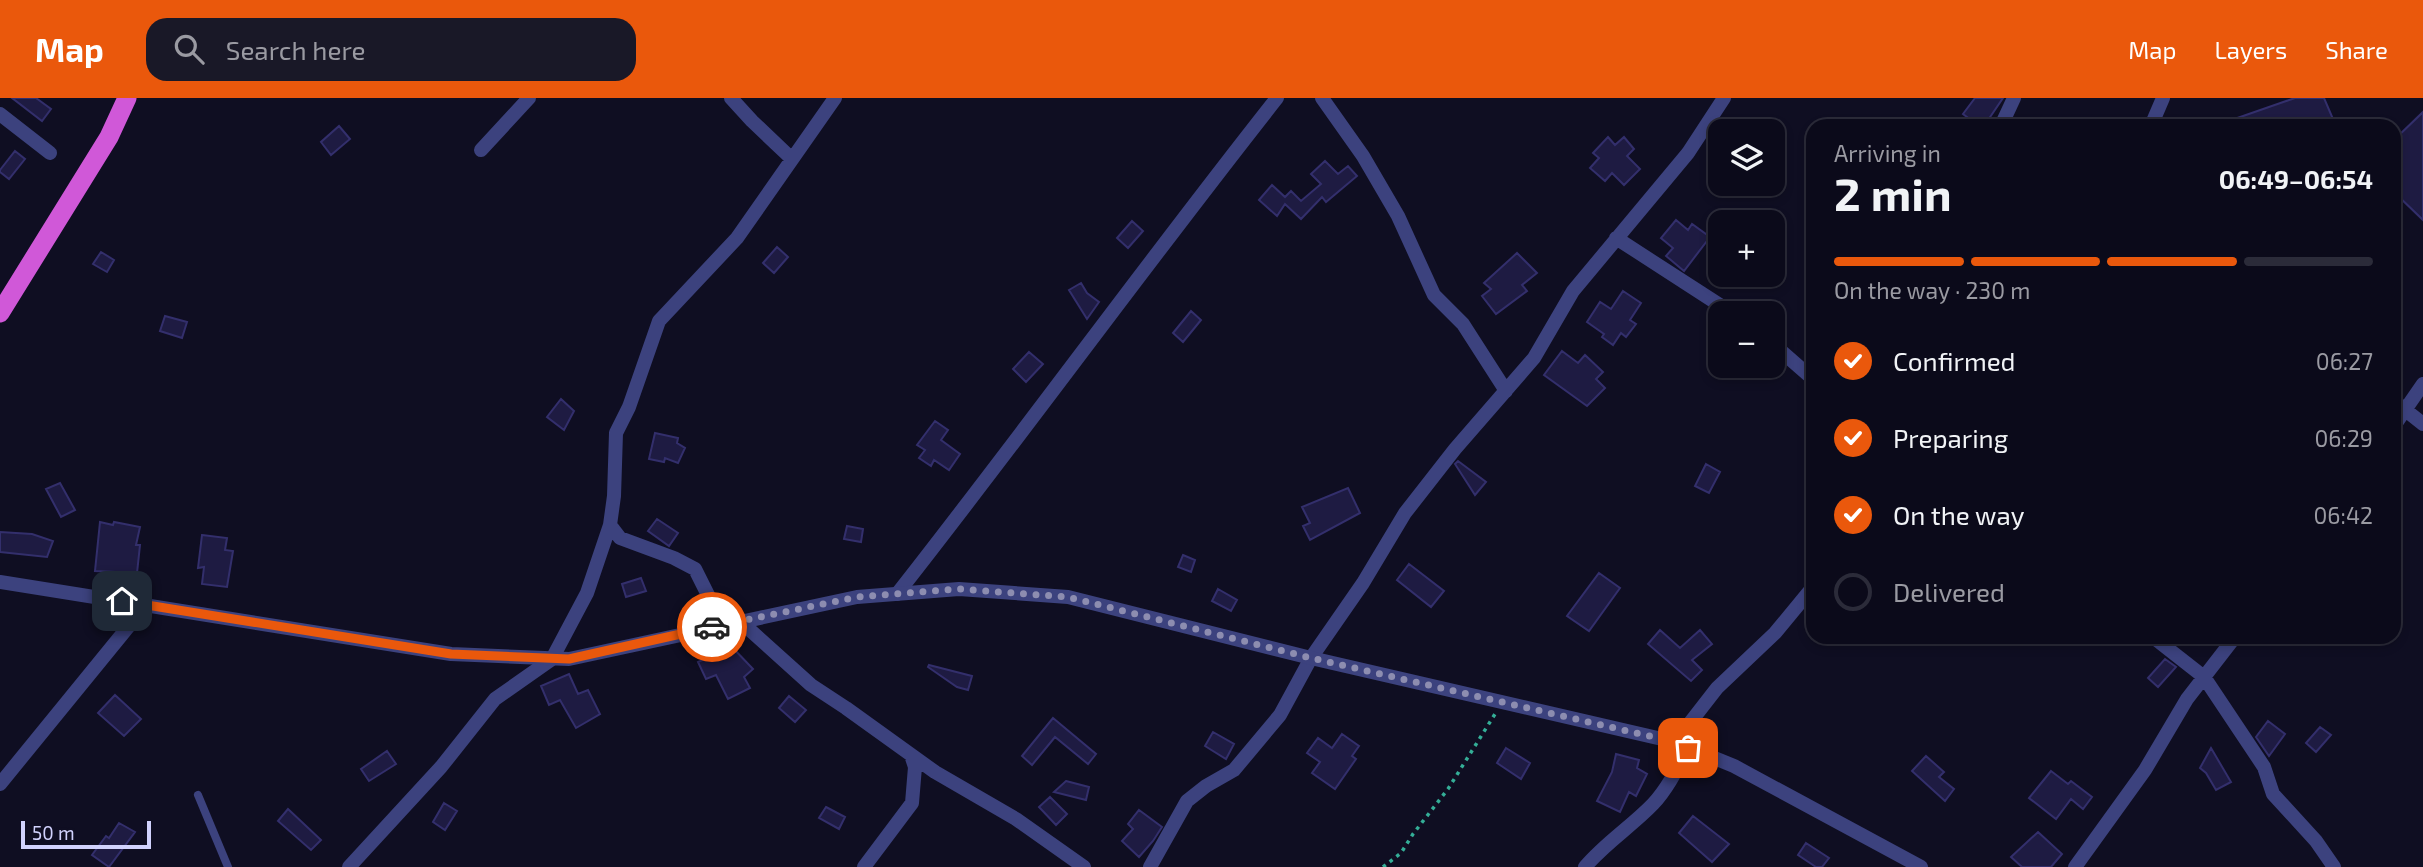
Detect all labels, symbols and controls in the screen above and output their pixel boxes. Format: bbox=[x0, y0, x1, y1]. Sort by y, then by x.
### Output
search box bbox=[146, 18, 636, 81]
text: Map bbox=[35, 29, 104, 69]
icon: search bbox=[170, 30, 208, 68]
text: Search here bbox=[226, 34, 365, 65]
text: Map bbox=[2128, 35, 2176, 64]
text: Layers bbox=[2214, 35, 2287, 64]
text: Share bbox=[2325, 35, 2388, 64]
map controls bbox=[1708, 119, 1785, 378]
button: layers bbox=[1708, 119, 1785, 196]
text: Arriving in bbox=[1834, 139, 1941, 167]
text: 06:49–06:54 bbox=[2219, 163, 2373, 194]
text: 2 min bbox=[1834, 165, 1952, 220]
button: + bbox=[1708, 210, 1785, 287]
text: On the way · 230 m bbox=[1834, 276, 2030, 304]
button: − bbox=[1708, 301, 1785, 378]
icon: check bbox=[1834, 342, 1872, 380]
text: Confirmed bbox=[1893, 345, 2016, 376]
text: 06:27 bbox=[2316, 347, 2373, 375]
icon: check bbox=[1834, 419, 1872, 457]
text: Preparing bbox=[1893, 422, 2008, 453]
text: 06:29 bbox=[2314, 424, 2373, 452]
icon: check bbox=[1834, 496, 1872, 534]
text: On the way bbox=[1893, 499, 2024, 530]
text: 06:42 bbox=[2313, 501, 2373, 529]
pin bbox=[92, 571, 152, 631]
text: Delivered bbox=[1893, 576, 2005, 607]
icon: home bbox=[103, 582, 141, 620]
courier bbox=[677, 592, 747, 662]
icon: car bbox=[693, 608, 731, 646]
pin bbox=[1658, 718, 1718, 778]
icon: bag bbox=[1669, 729, 1707, 767]
scale bar bbox=[21, 818, 150, 850]
text: 50 m bbox=[32, 821, 75, 844]

